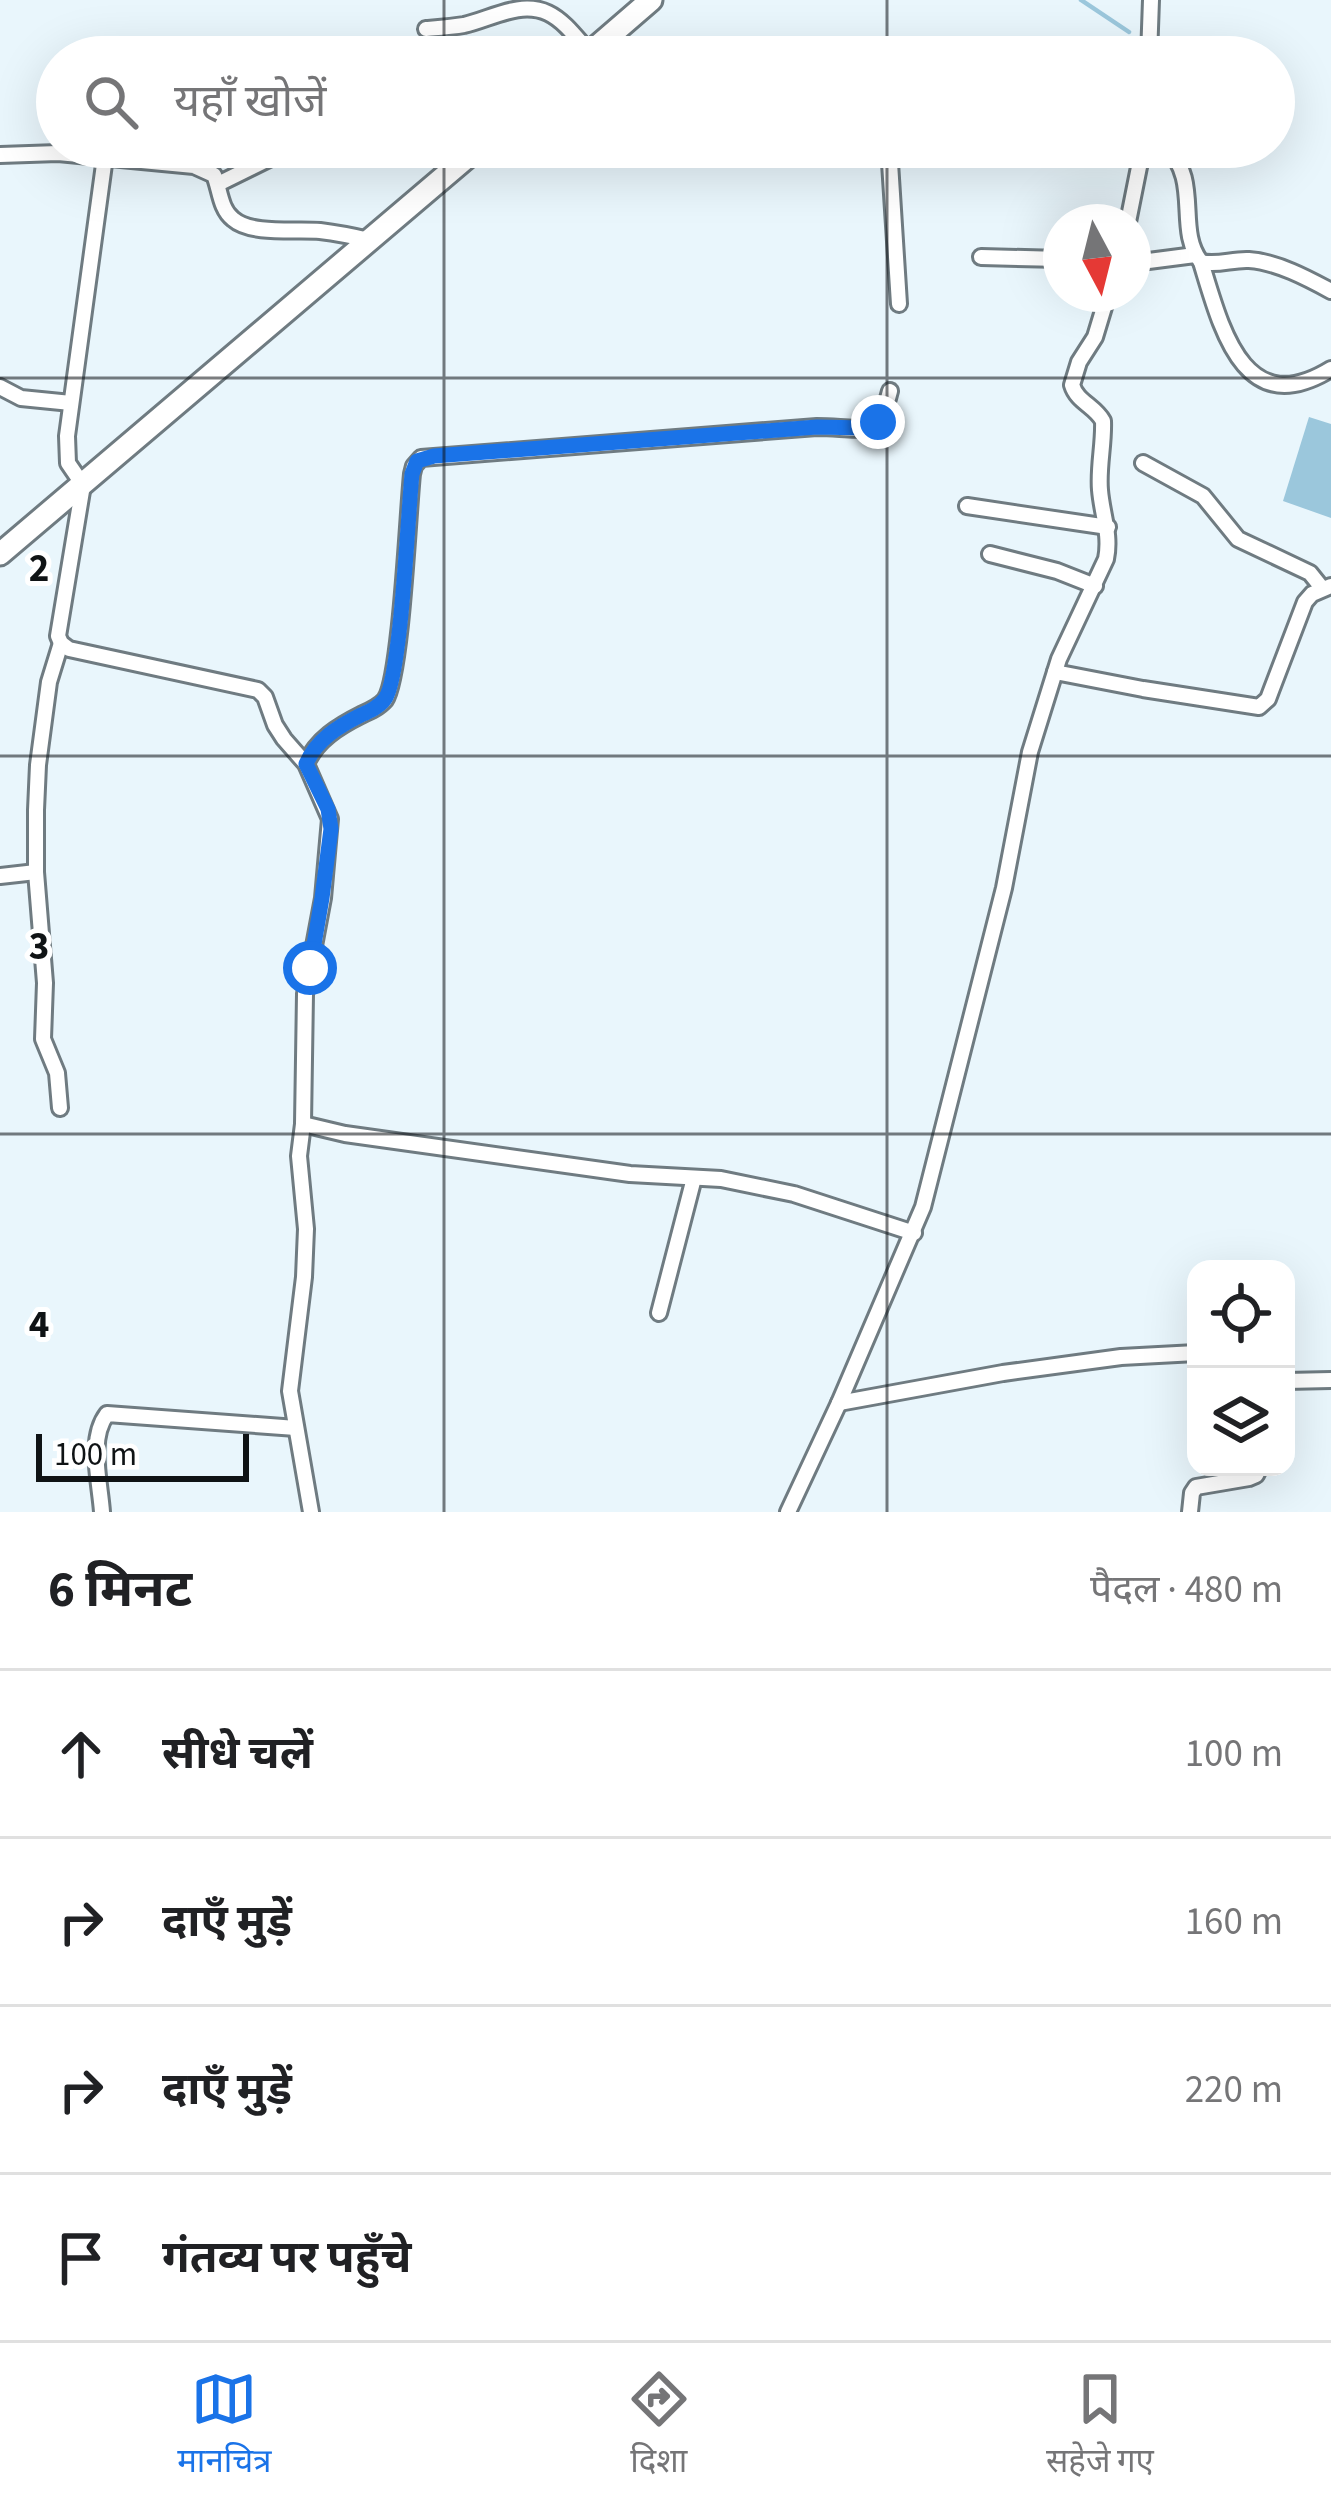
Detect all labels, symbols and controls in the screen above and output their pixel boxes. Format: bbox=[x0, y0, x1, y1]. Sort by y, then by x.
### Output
search box bbox=[36, 36, 1295, 168]
icon: search bbox=[78, 69, 144, 135]
text: यहाँ खोजें bbox=[174, 70, 327, 134]
north arrow bbox=[1043, 204, 1151, 312]
route end bbox=[851, 395, 905, 449]
text: 2 bbox=[29, 541, 49, 597]
text: 3 bbox=[29, 919, 49, 975]
route start bbox=[283, 941, 337, 995]
map controls bbox=[1187, 1260, 1295, 1476]
button: locate bbox=[1187, 1260, 1295, 1368]
text: 4 bbox=[29, 1297, 49, 1353]
button: layers bbox=[1187, 1368, 1295, 1476]
scale bar bbox=[36, 1428, 249, 1481]
text: 100 m bbox=[54, 1431, 137, 1478]
text: 6 मिनट bbox=[48, 1554, 192, 1626]
text: पैदल · 480 m bbox=[1090, 1562, 1283, 1618]
icon: ahead bbox=[48, 1721, 114, 1787]
text: सीधे चलें bbox=[162, 1722, 313, 1786]
text: 100 m bbox=[1185, 1726, 1283, 1782]
icon: right bbox=[48, 1889, 114, 1955]
text: दाएँ मुड़ें bbox=[162, 1890, 292, 1954]
text: 160 m bbox=[1185, 1894, 1283, 1950]
icon: right bbox=[48, 2057, 114, 2123]
text: दाएँ मुड़ें bbox=[162, 2058, 292, 2122]
text: 220 m bbox=[1185, 2062, 1283, 2118]
icon: arrive bbox=[48, 2225, 114, 2291]
text: गंतव्य पर पहुँचे bbox=[162, 2226, 411, 2290]
tab: मानचित्र bbox=[177, 2366, 271, 2485]
tab: दिशा bbox=[626, 2366, 692, 2485]
tab: सहेजे गए bbox=[1046, 2366, 1154, 2485]

